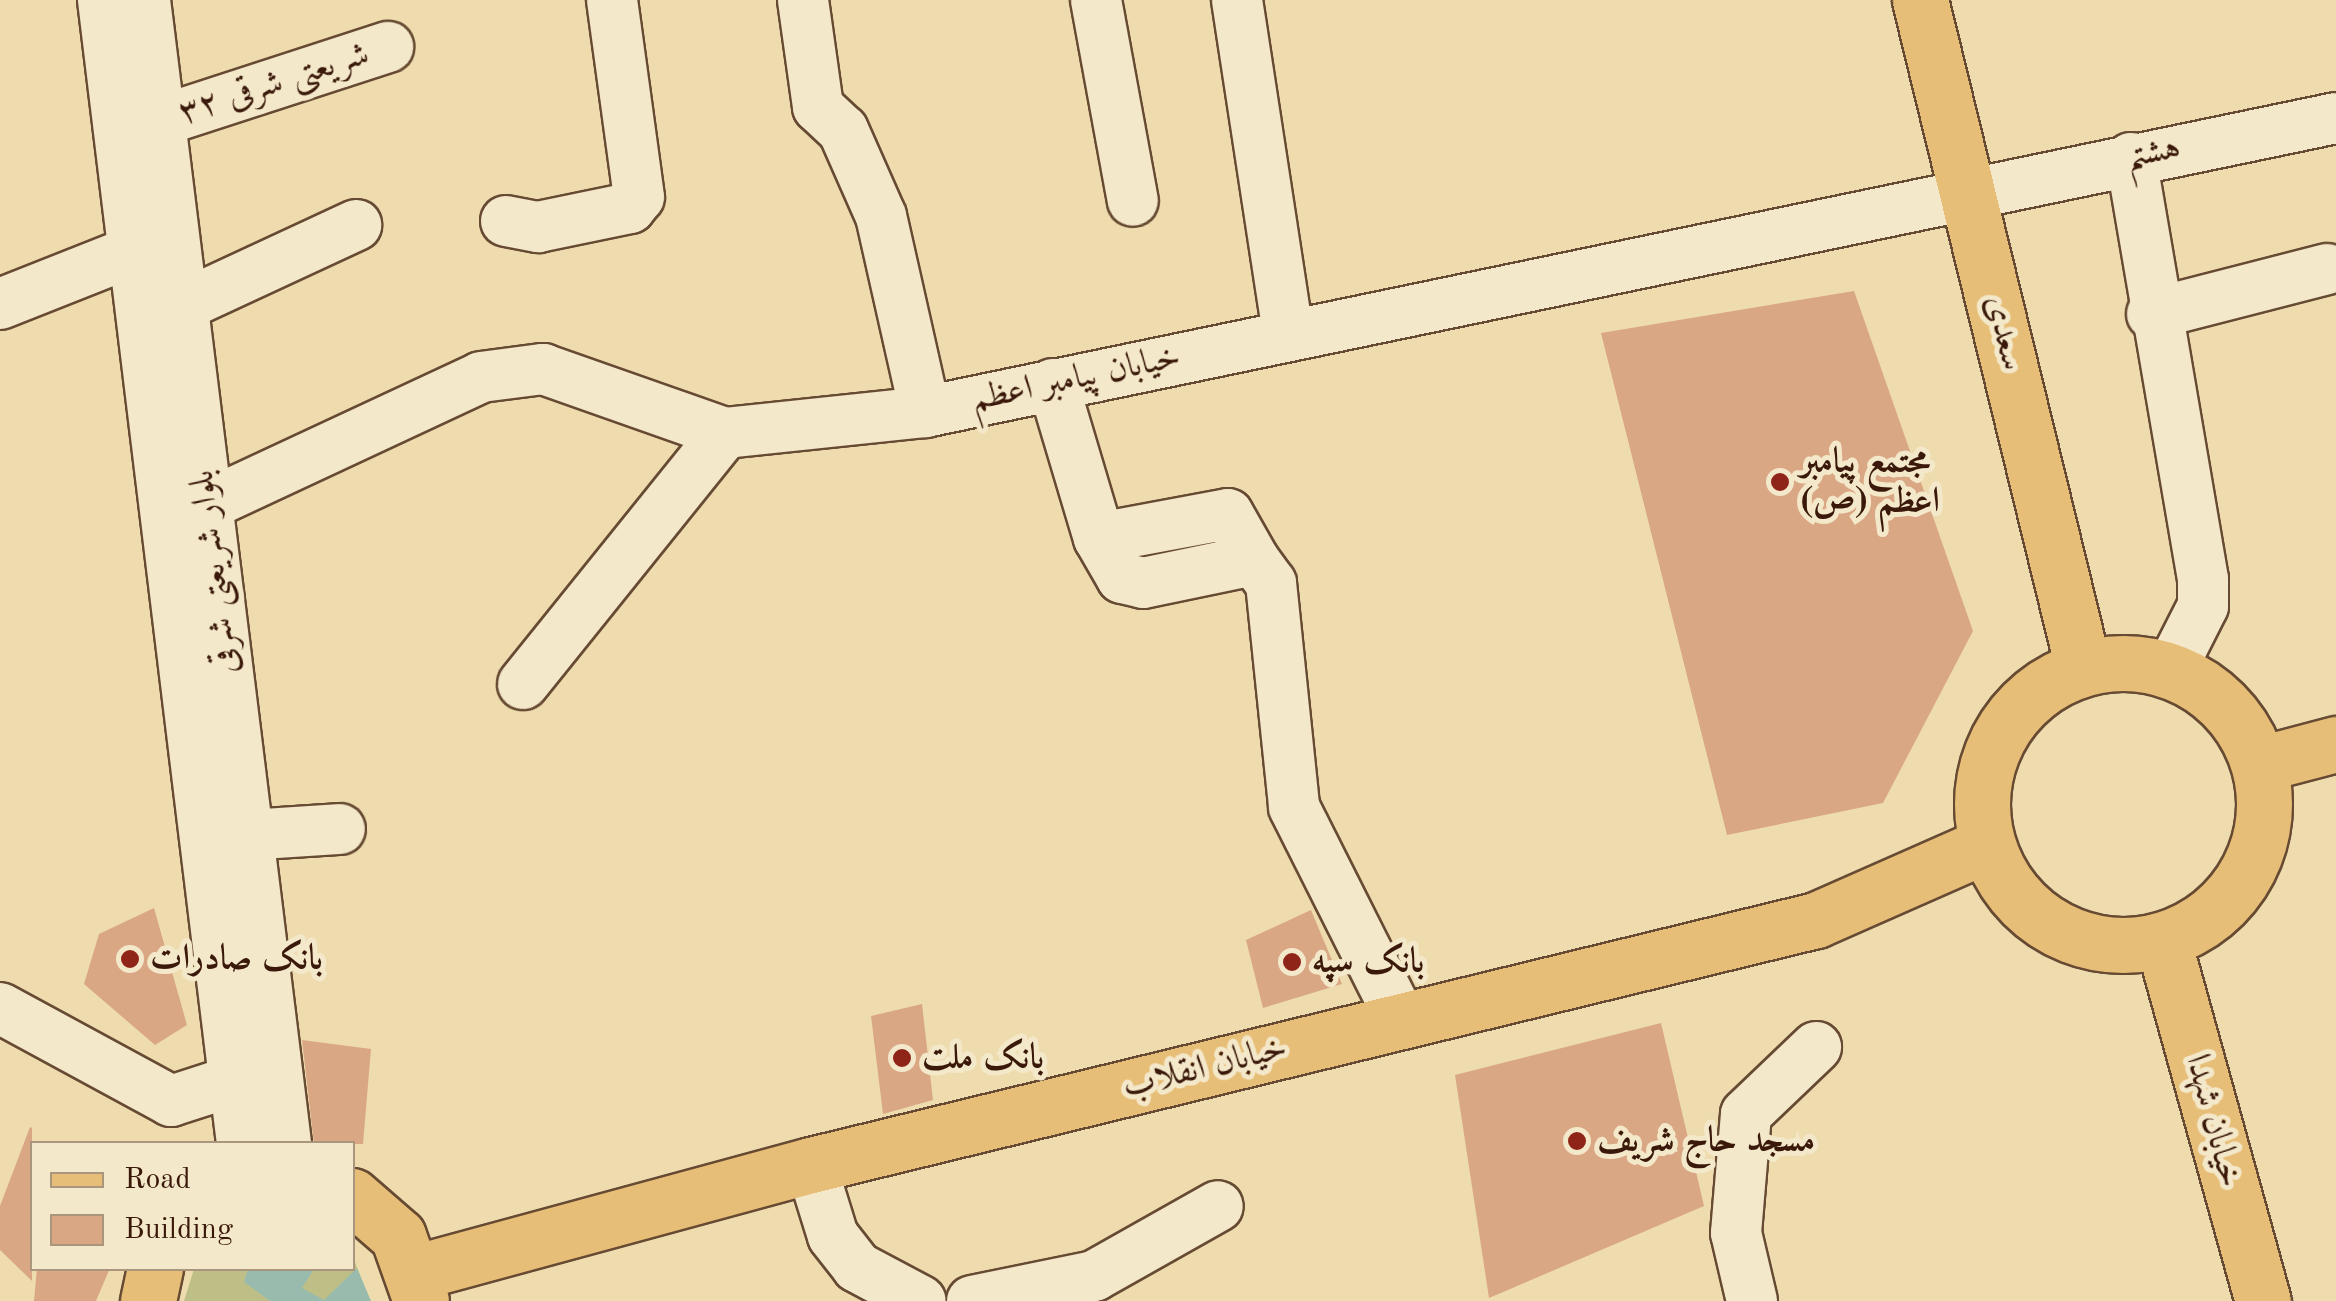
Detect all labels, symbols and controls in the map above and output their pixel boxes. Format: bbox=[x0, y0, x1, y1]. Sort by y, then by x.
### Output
street label: شریعتی شرقی ۳۲ bbox=[174, 34, 374, 134]
street label: هشتم bbox=[2122, 127, 2184, 179]
street label: سعدی bbox=[1975, 291, 2033, 375]
street label: خیابان پیامبر اعظم bbox=[968, 336, 1184, 422]
place label: مجتمع پیامبر اعظم (ص) bbox=[1800, 441, 1940, 523]
street label: بلوار شریعتی شرقی bbox=[182, 468, 248, 676]
marker: مجتمع پیامبر اعظم (ص) bbox=[1769, 471, 1791, 493]
place label: بانک صادرات bbox=[150, 938, 323, 980]
place label: بانک سپه bbox=[1312, 941, 1424, 983]
marker: بانک صادرات bbox=[119, 948, 141, 970]
marker: بانک سپه bbox=[1281, 951, 1303, 973]
street label: خیابان انقلاب bbox=[1118, 1027, 1292, 1109]
place label: بانک ملت bbox=[922, 1037, 1044, 1079]
marker: بانک ملت bbox=[891, 1047, 913, 1069]
street label: خیابان شهدا bbox=[2175, 1050, 2251, 1192]
place label: مسجد حاج شریف bbox=[1597, 1120, 1815, 1162]
marker: مسجد حاج شریف bbox=[1566, 1130, 1588, 1152]
legend bbox=[30, 1141, 355, 1271]
text: Road bbox=[124, 1165, 191, 1195]
text: Building bbox=[124, 1215, 233, 1245]

